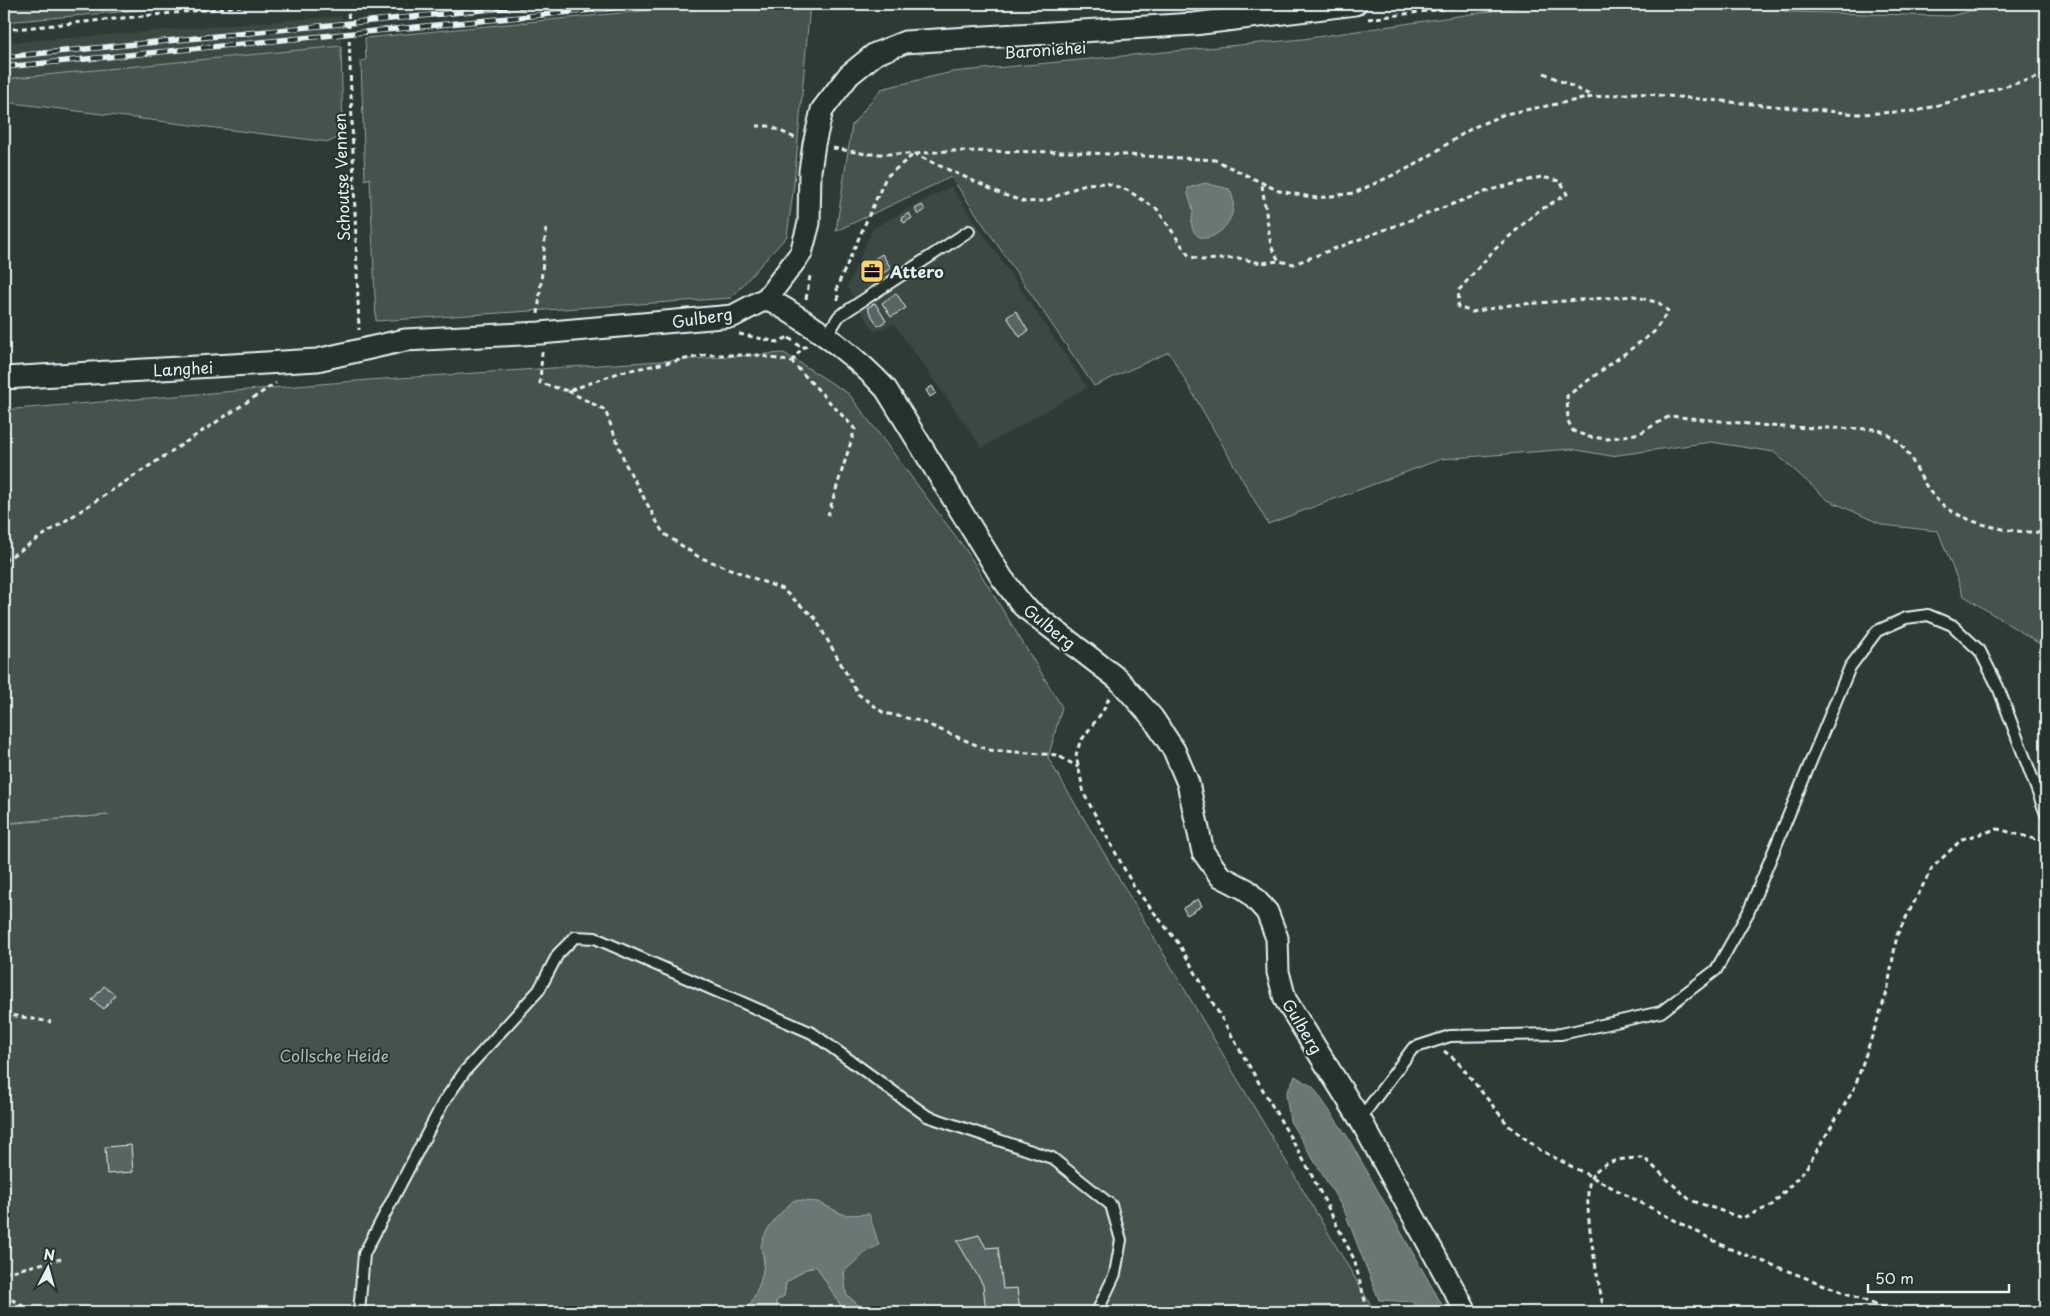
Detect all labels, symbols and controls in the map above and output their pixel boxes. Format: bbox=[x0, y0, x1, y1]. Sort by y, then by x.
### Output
street label: Baroniehei bbox=[1003, 34, 1087, 64]
street label: Schoutse Vennen bbox=[327, 112, 355, 242]
office icon: Attero bbox=[859, 258, 885, 284]
place label: Attero bbox=[889, 259, 944, 283]
street label: Gulberg bbox=[670, 301, 734, 333]
street label: Langhei bbox=[152, 354, 214, 382]
street label: Gulberg bbox=[1019, 597, 1081, 655]
street label: Gulberg bbox=[1277, 994, 1329, 1058]
park label: Collsche Heide bbox=[279, 1043, 389, 1067]
north arrow bbox=[22, 1244, 72, 1294]
text: N bbox=[43, 1244, 56, 1266]
scale bar bbox=[1868, 1261, 2009, 1293]
text: 50 m bbox=[1875, 1266, 1914, 1289]

